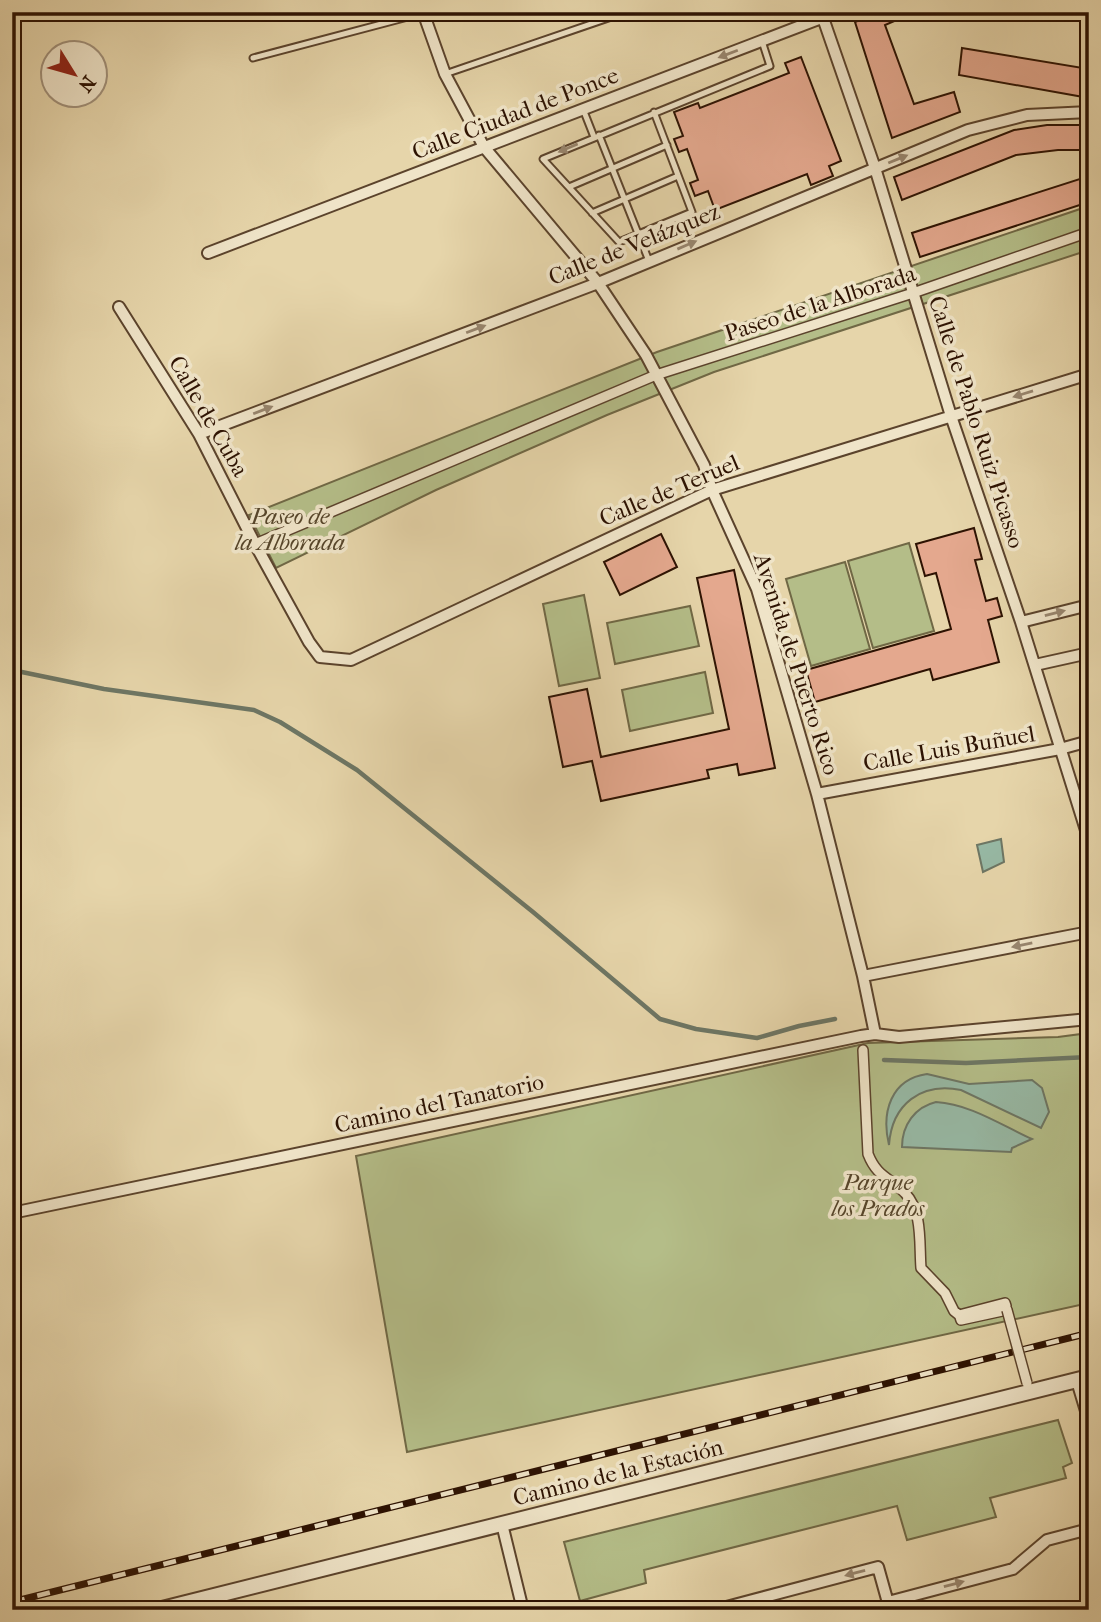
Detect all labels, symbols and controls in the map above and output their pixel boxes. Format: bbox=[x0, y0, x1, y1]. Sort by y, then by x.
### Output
north arrow bbox=[38, 38, 108, 108]
one-way arrow bbox=[717, 49, 738, 60]
street label: Calle Ciudad de Ponce bbox=[408, 62, 622, 165]
text: N bbox=[73, 71, 100, 96]
one-way arrow bbox=[558, 143, 579, 154]
one-way arrow bbox=[887, 153, 908, 164]
street label: Calle de Velázquez bbox=[545, 198, 724, 291]
one-way arrow bbox=[677, 239, 697, 251]
street label: Paseo de la Alborada bbox=[721, 260, 920, 347]
street label: Calle de Pablo Ruiz Picasso bbox=[923, 292, 1030, 552]
one-way arrow bbox=[465, 323, 486, 334]
street label: Calle de Cuba bbox=[163, 351, 254, 482]
one-way arrow bbox=[1013, 390, 1034, 400]
one-way arrow bbox=[253, 404, 274, 415]
street label: Calle de Teruel bbox=[595, 449, 744, 532]
park label: Paseo de la Alborada bbox=[234, 503, 345, 556]
street label: Avenida de Puerto Rico bbox=[748, 549, 845, 779]
one-way arrow bbox=[1044, 607, 1066, 618]
street label: Calle Luis Buñuel bbox=[861, 720, 1038, 777]
one-way arrow bbox=[1011, 940, 1033, 951]
street label: Camino del Tanatorio bbox=[332, 1068, 546, 1139]
park label: Parque los Prados bbox=[831, 1169, 925, 1222]
street label: Camino de la Estación bbox=[510, 1433, 727, 1512]
one-way arrow bbox=[844, 1568, 866, 1579]
one-way arrow bbox=[943, 1578, 965, 1589]

